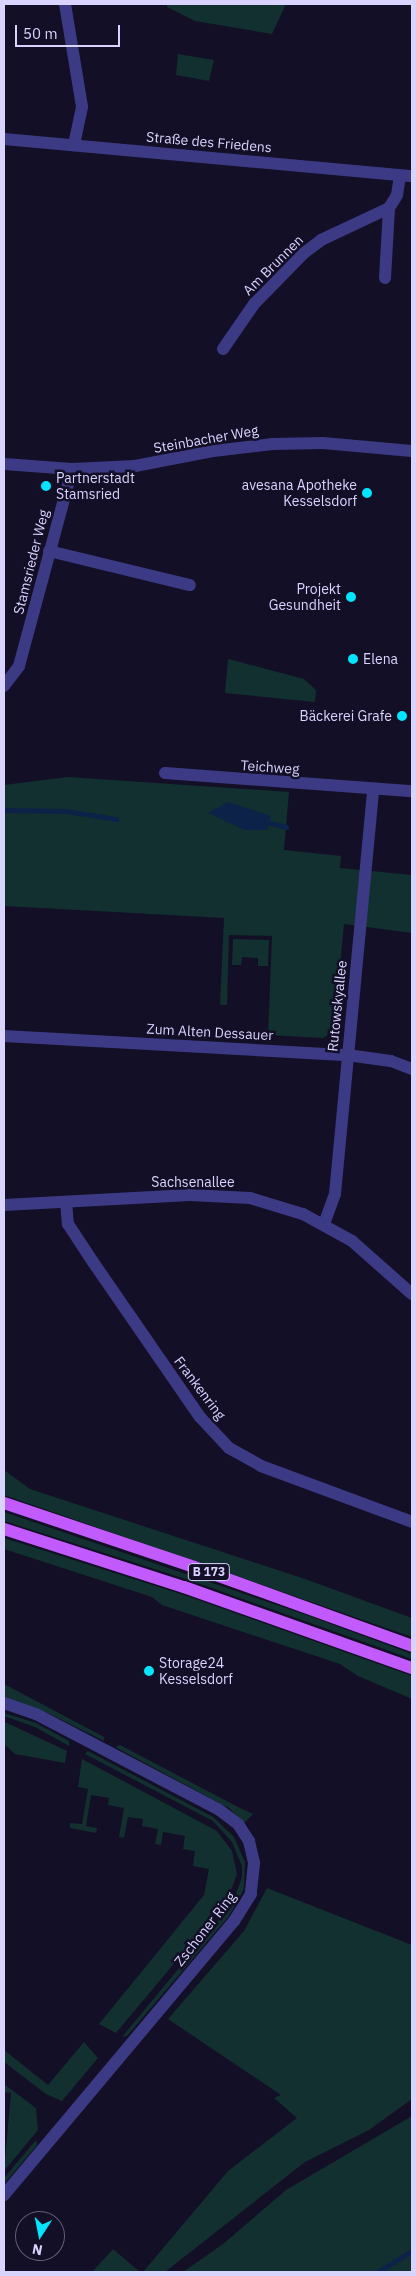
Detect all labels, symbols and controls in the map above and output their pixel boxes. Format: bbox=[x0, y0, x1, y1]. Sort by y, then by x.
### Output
scale bar bbox=[18, 15, 122, 47]
text: 50 m bbox=[23, 24, 58, 43]
street label: Straße des Friedens bbox=[146, 128, 272, 156]
street label: Am Brunnen bbox=[239, 231, 307, 299]
street label: Steinbacher Weg bbox=[152, 422, 260, 456]
place label: Partnerstadt Stamsried bbox=[56, 470, 135, 502]
place label: avesana Apotheke Kesselsdorf bbox=[242, 477, 357, 510]
marker: Partnerstadt Stamsried bbox=[40, 480, 52, 492]
marker: avesana Apotheke Kesselsdorf bbox=[361, 487, 373, 499]
street label: Stamsrieder Weg bbox=[10, 508, 52, 616]
place label: Projekt Gesundheit bbox=[269, 581, 341, 614]
marker: Projekt Gesundheit bbox=[345, 591, 357, 603]
place label: Elena bbox=[363, 651, 398, 667]
marker: Elena bbox=[347, 653, 359, 665]
place label: Bäckerei Grafe bbox=[300, 708, 392, 724]
marker: Bäckerei Grafe bbox=[396, 710, 408, 722]
street label: Teichweg bbox=[240, 757, 300, 777]
street label: Rutowskyallee bbox=[324, 960, 350, 1052]
street label: Zum Alten Dessauer bbox=[146, 1020, 274, 1044]
street label: Sachsenallee bbox=[151, 1174, 235, 1190]
street label: Frankenring bbox=[171, 1353, 229, 1423]
road number: B 173 bbox=[188, 1562, 230, 1581]
place label: Storage24 Kesselsdorf bbox=[159, 1655, 233, 1688]
marker: Storage24 Kesselsdorf bbox=[143, 1665, 155, 1677]
street label: Zschoner Ring bbox=[171, 1889, 239, 1969]
north arrow bbox=[15, 2211, 65, 2261]
text: N bbox=[31, 2240, 44, 2260]

